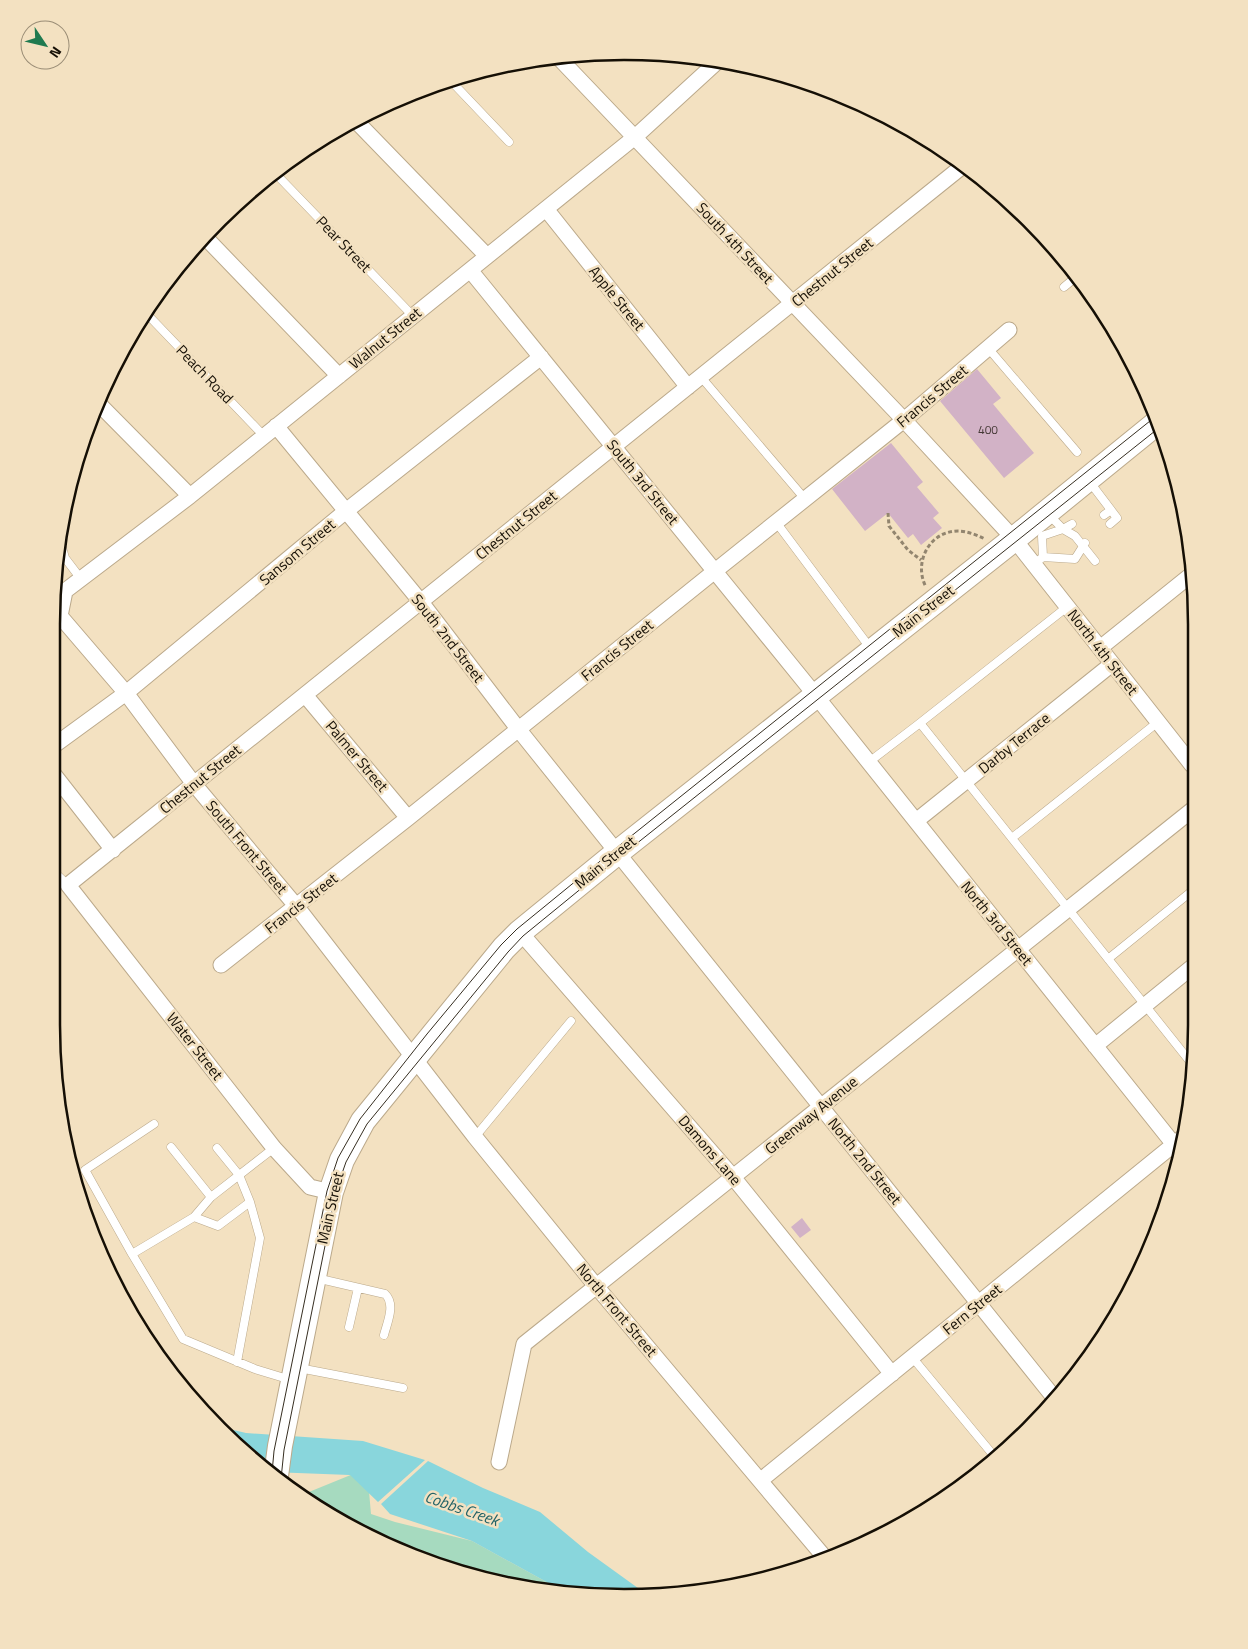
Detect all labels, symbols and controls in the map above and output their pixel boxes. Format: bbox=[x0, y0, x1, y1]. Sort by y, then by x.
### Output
north arrow bbox=[20, 20, 70, 70]
text: N bbox=[45, 43, 67, 63]
street label: South 4th Street bbox=[691, 197, 779, 290]
street label: Pear Street bbox=[311, 210, 377, 278]
street label: Chestnut Street bbox=[786, 231, 878, 312]
street label: Apple Street bbox=[584, 261, 651, 336]
street label: Walnut Street bbox=[344, 301, 427, 374]
street label: Peach Road bbox=[171, 339, 239, 409]
street label: Francis Street bbox=[891, 359, 973, 433]
house number: 400 bbox=[978, 420, 998, 439]
street label: South 3rd Street bbox=[601, 434, 685, 530]
street label: Chestnut Street bbox=[470, 484, 562, 565]
street label: Sansom Street bbox=[254, 513, 341, 591]
street label: Main Street bbox=[887, 579, 960, 643]
street label: South 2nd Street bbox=[406, 589, 490, 688]
street label: North 4th Street bbox=[1062, 604, 1144, 700]
street label: Francis Street bbox=[576, 613, 659, 686]
street label: Darby Terrace bbox=[973, 707, 1055, 779]
street label: Palmer Street bbox=[320, 715, 394, 797]
street label: Chestnut Street bbox=[154, 738, 246, 819]
street label: South Front Street bbox=[201, 795, 294, 900]
street label: Main Street bbox=[569, 829, 641, 894]
street label: Francis Street bbox=[260, 867, 343, 939]
street label: North 3rd Street bbox=[956, 876, 1039, 971]
street label: Water Street bbox=[161, 1007, 229, 1085]
street label: Greenway Avenue bbox=[760, 1070, 862, 1160]
street label: Damons Lane bbox=[673, 1110, 747, 1190]
street label: North 2nd Street bbox=[823, 1113, 908, 1210]
street label: Main Street bbox=[311, 1169, 350, 1246]
street label: North Front Street bbox=[571, 1258, 663, 1362]
street label: Fern Street bbox=[937, 1277, 1007, 1340]
water label: Cobbs Creek bbox=[422, 1484, 504, 1532]

